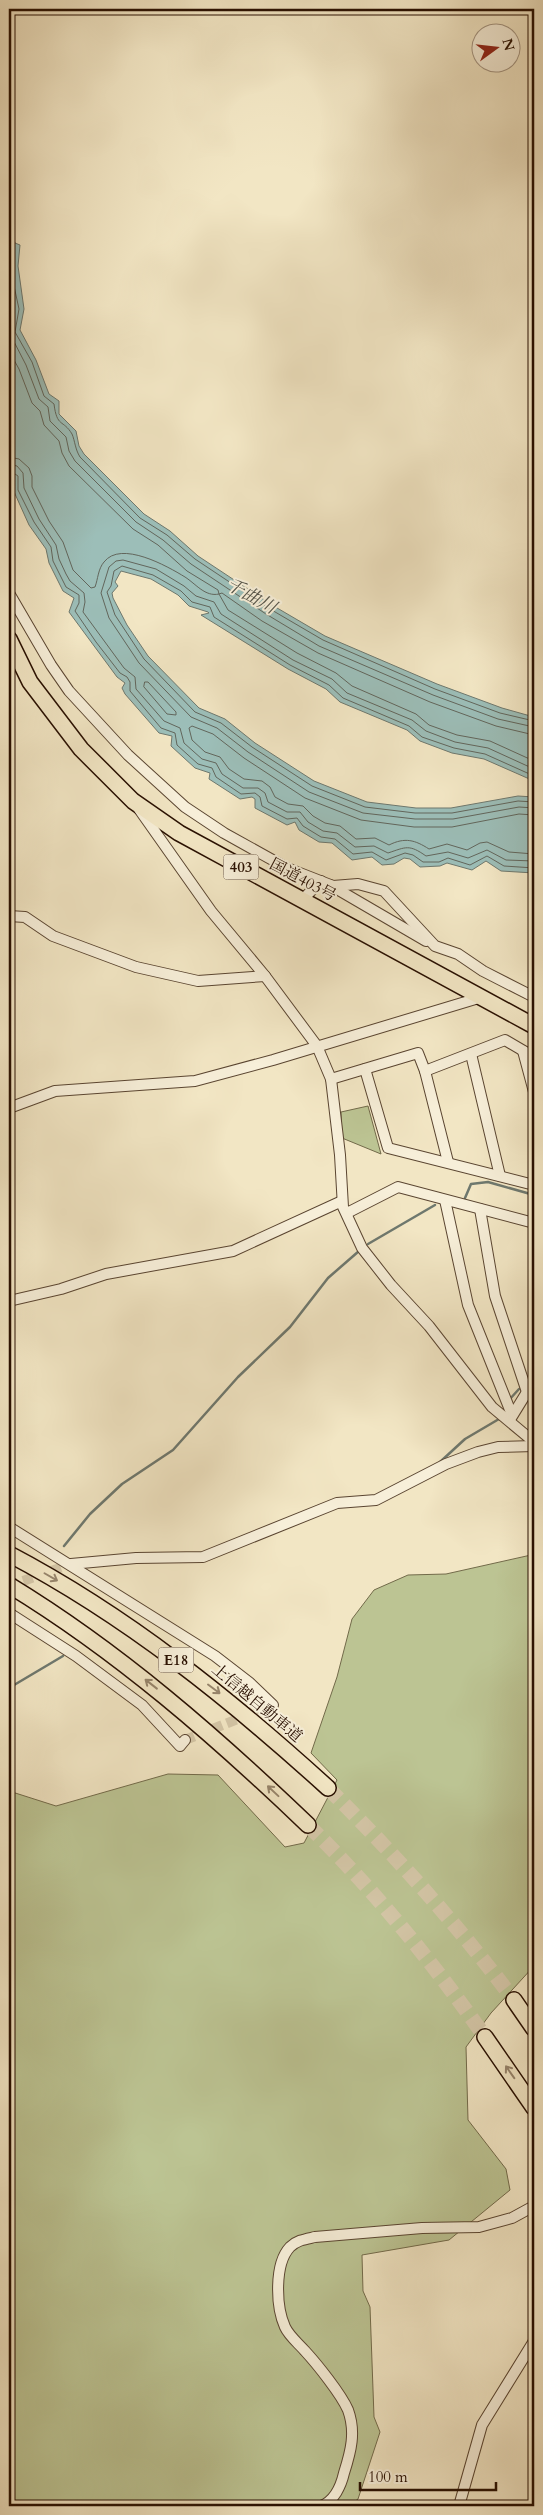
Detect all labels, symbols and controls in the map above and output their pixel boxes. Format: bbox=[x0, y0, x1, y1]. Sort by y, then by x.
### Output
north arrow bbox=[470, 22, 520, 72]
text: N bbox=[497, 36, 519, 53]
water label: 千曲川 bbox=[221, 572, 282, 621]
street label: 国道403号 bbox=[266, 853, 340, 907]
road number: 403 bbox=[224, 854, 258, 880]
one-way arrow bbox=[44, 1573, 58, 1583]
road number: E18 bbox=[158, 1648, 194, 1672]
street label: 上信越自動車道 bbox=[207, 1659, 307, 1747]
one-way arrow bbox=[144, 1678, 157, 1689]
one-way arrow bbox=[207, 1683, 220, 1694]
one-way arrow bbox=[266, 1785, 279, 1797]
one-way arrow bbox=[505, 2065, 515, 2079]
scale bar bbox=[360, 2460, 497, 2492]
text: 100 m bbox=[368, 2467, 408, 2487]

